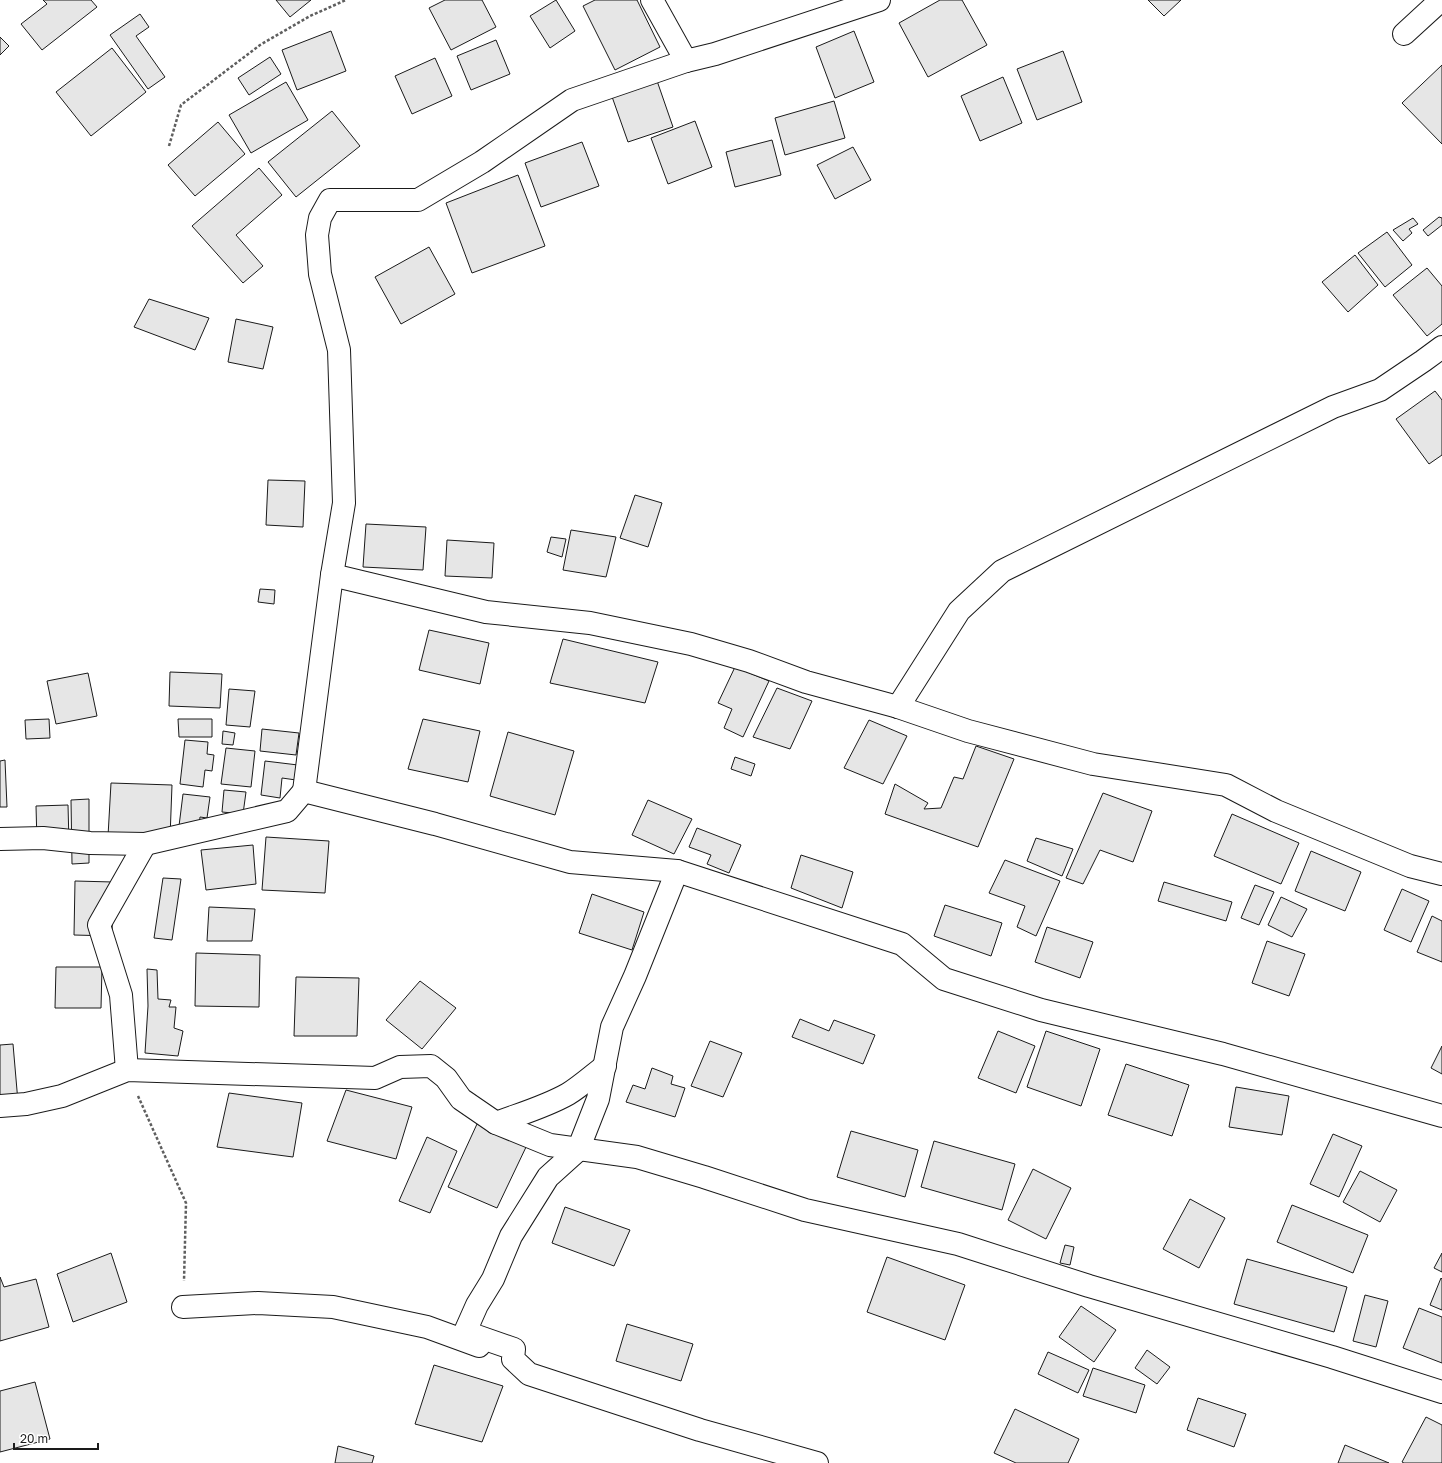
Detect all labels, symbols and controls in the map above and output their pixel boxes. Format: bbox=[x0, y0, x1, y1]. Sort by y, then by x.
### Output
scale bar bbox=[14, 1425, 98, 1451]
text: 20 m bbox=[20, 1431, 48, 1446]

